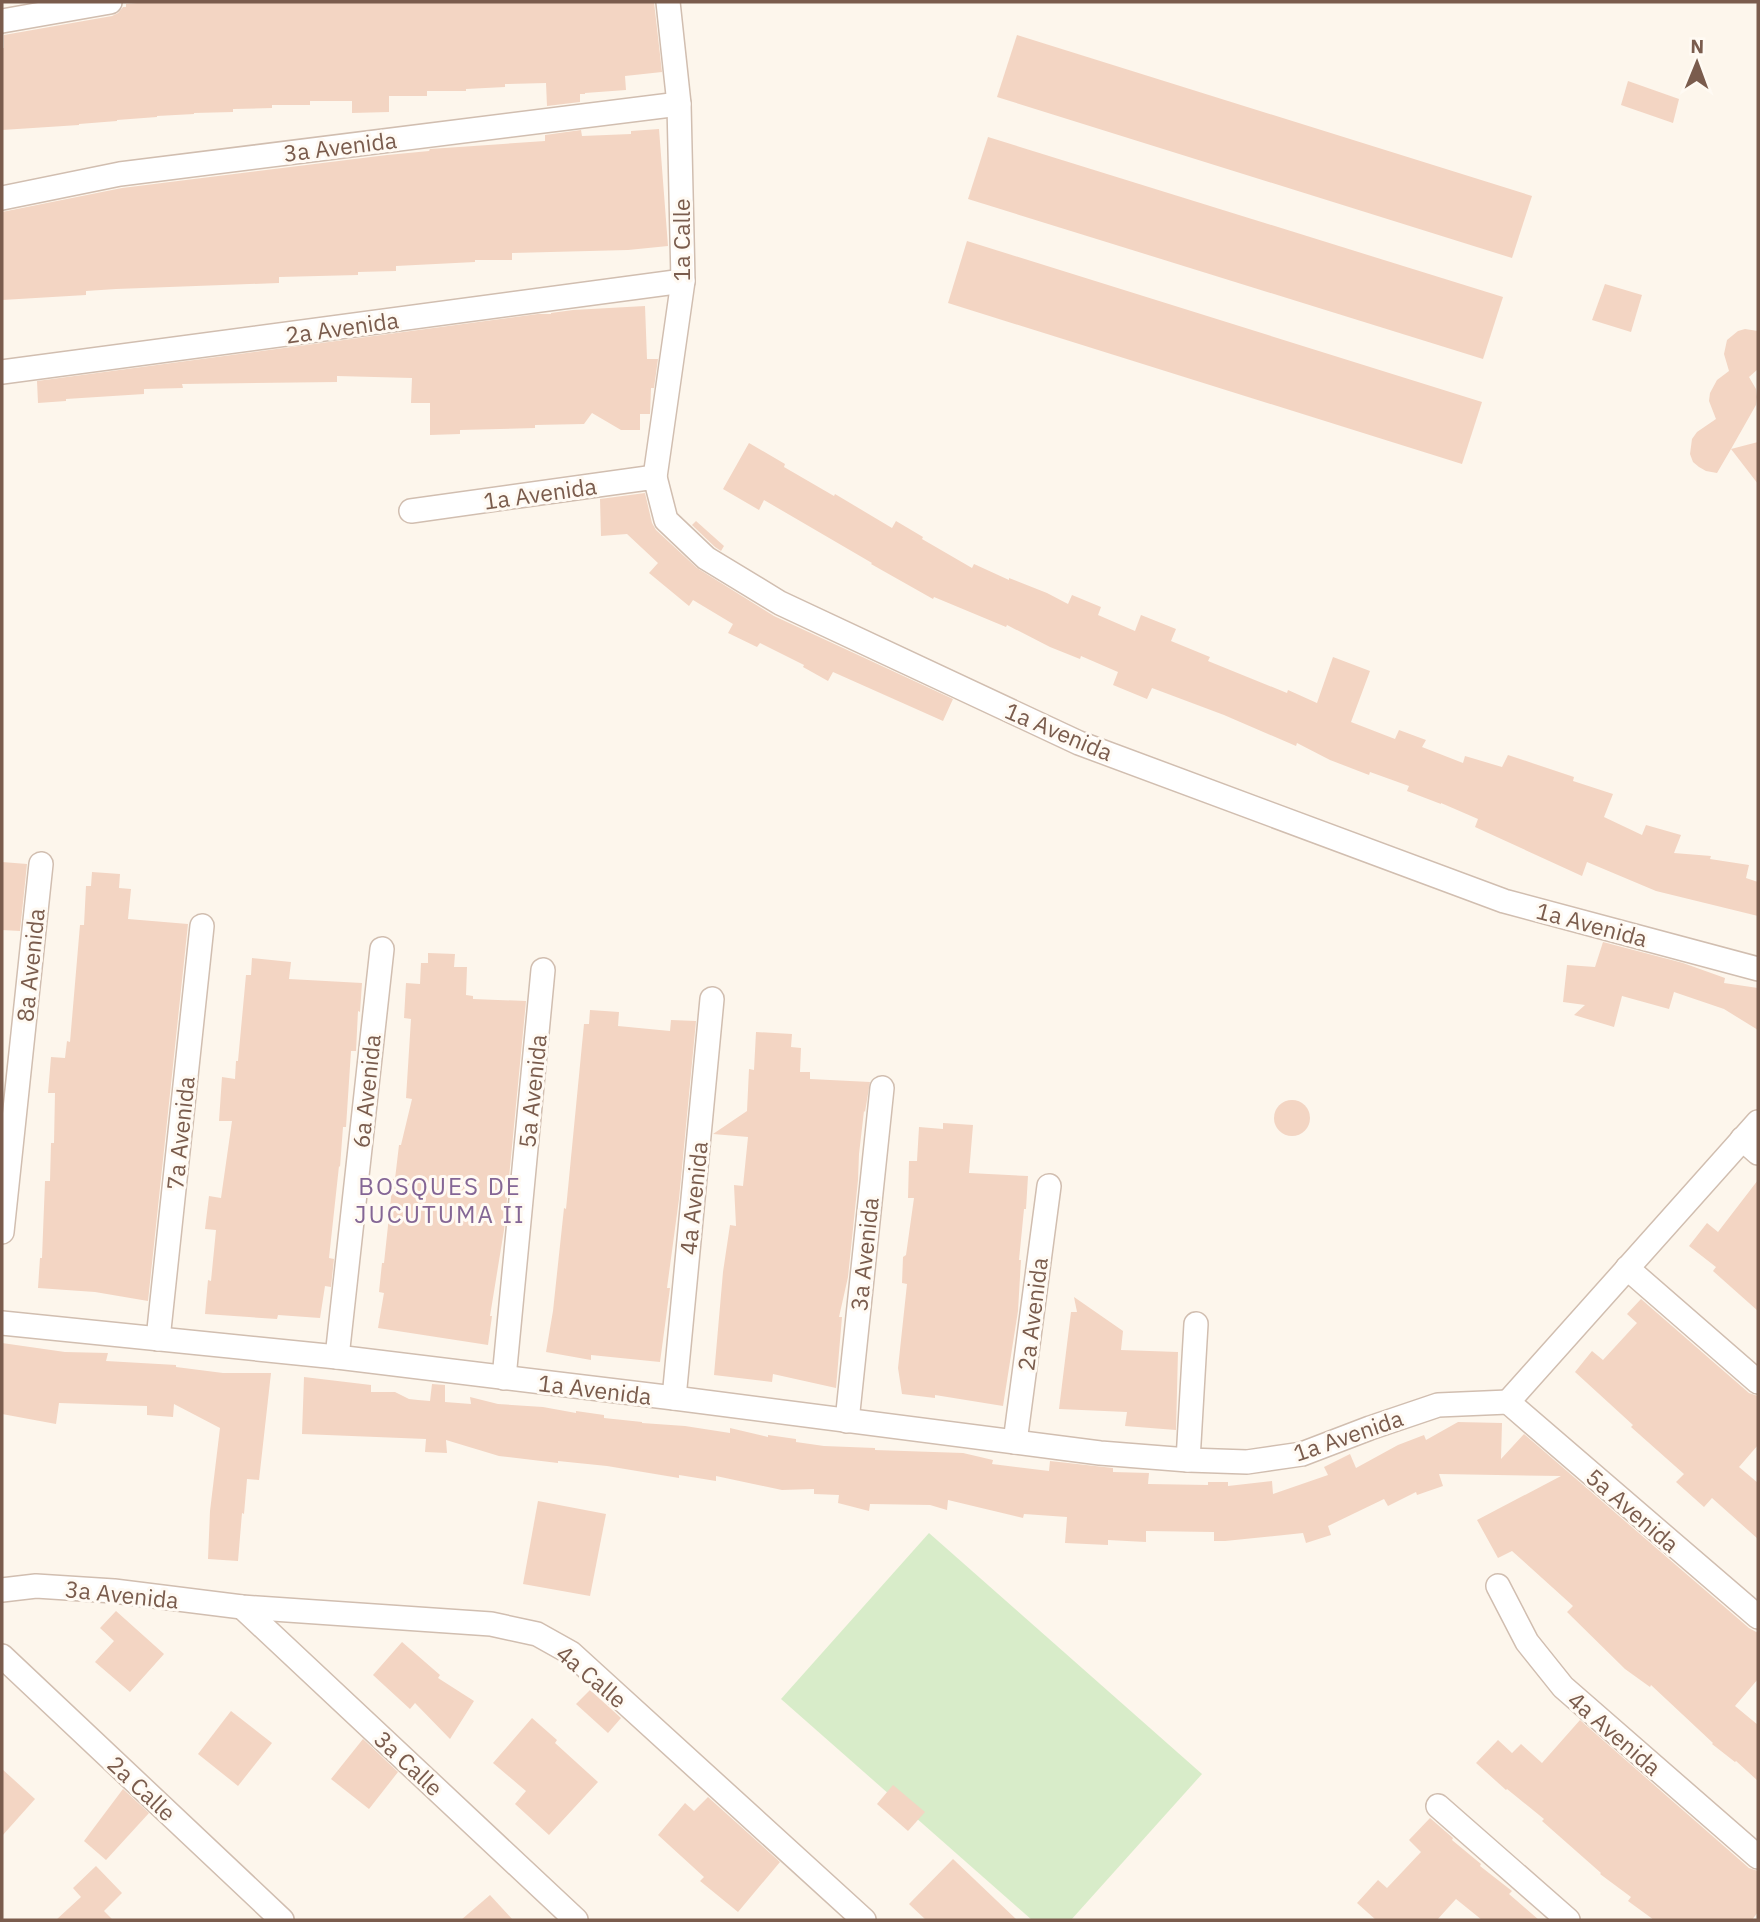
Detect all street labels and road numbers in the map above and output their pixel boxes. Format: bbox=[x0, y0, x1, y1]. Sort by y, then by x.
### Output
street label: 3a Avenida bbox=[282, 124, 398, 168]
street label: 1a Calle bbox=[666, 198, 696, 282]
street label: 2a Avenida bbox=[283, 304, 401, 350]
street label: 1a Avenida bbox=[481, 470, 599, 516]
street label: 1a Avenida bbox=[1001, 695, 1117, 767]
street label: 1a Avenida bbox=[1533, 895, 1651, 953]
street label: 8a Avenida bbox=[9, 907, 51, 1023]
street label: 6a Avenida bbox=[345, 1033, 387, 1149]
street label: 5a Avenida bbox=[511, 1033, 553, 1149]
street label: 7a Avenida bbox=[159, 1075, 201, 1191]
street label: 4a Avenida bbox=[672, 1140, 714, 1256]
street label: 3a Avenida bbox=[843, 1196, 885, 1312]
street label: 2a Avenida bbox=[1010, 1256, 1054, 1372]
street label: 1a Avenida bbox=[537, 1367, 653, 1411]
street label: 1a Avenida bbox=[1289, 1402, 1407, 1468]
street label: 5a Avenida bbox=[1580, 1461, 1686, 1559]
street label: 3a Avenida bbox=[64, 1573, 180, 1615]
street label: 4a Calle bbox=[551, 1638, 633, 1714]
street label: 4a Avenida bbox=[1562, 1684, 1668, 1782]
street label: 3a Calle bbox=[368, 1724, 450, 1802]
street label: 2a Calle bbox=[101, 1749, 183, 1827]

